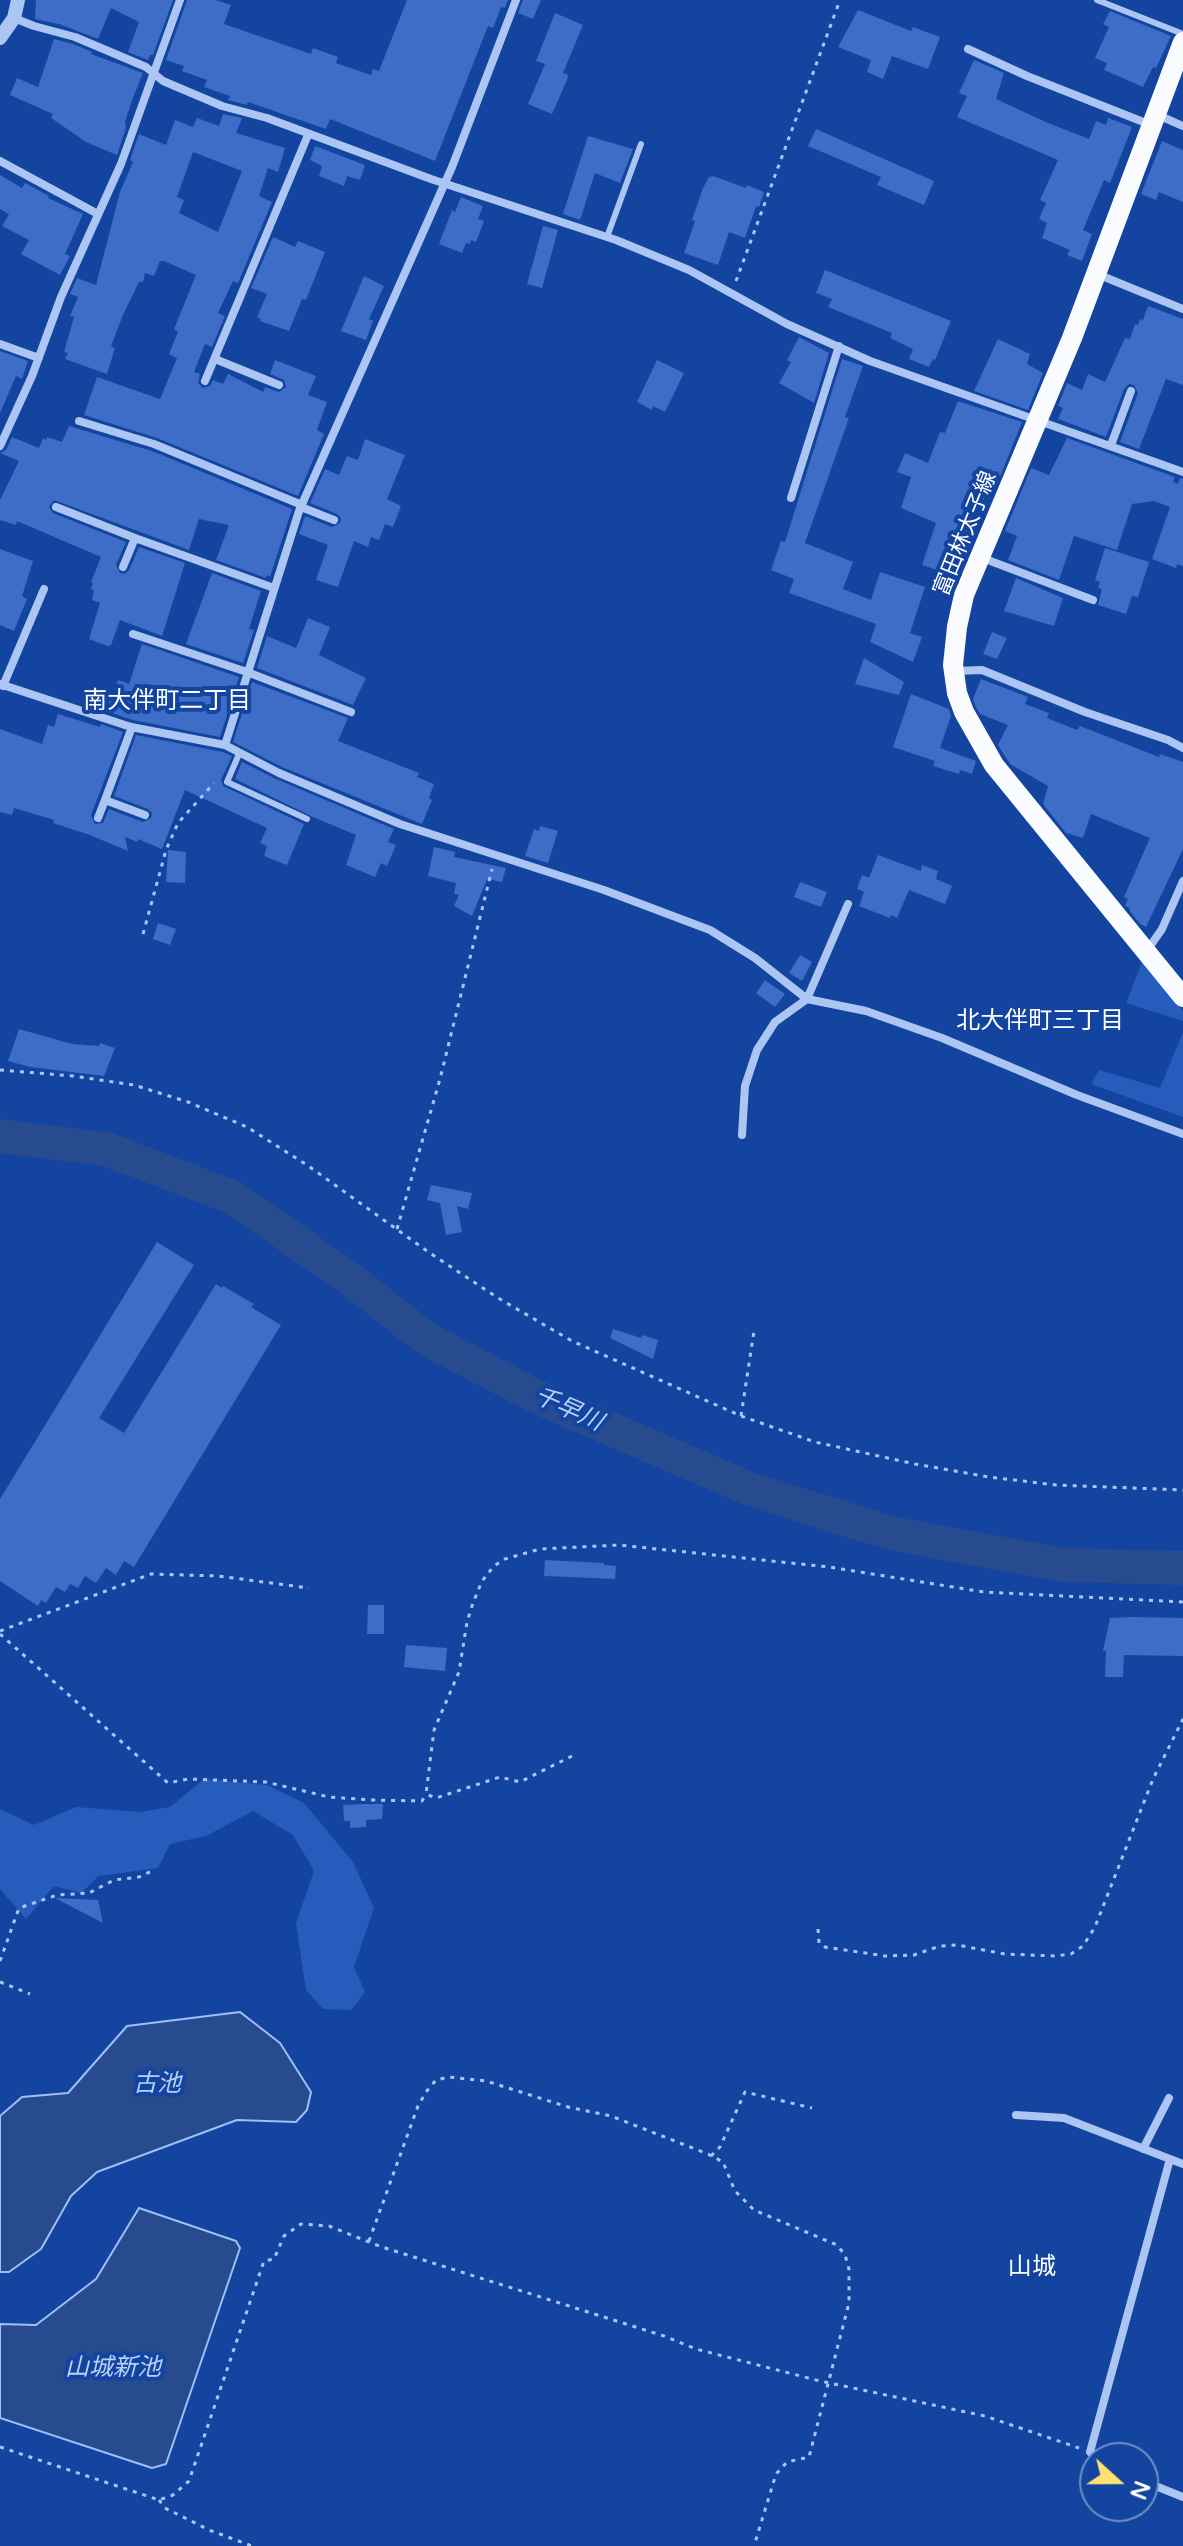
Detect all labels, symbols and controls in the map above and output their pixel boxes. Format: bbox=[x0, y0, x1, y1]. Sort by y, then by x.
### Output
street label: 富田林太子線 bbox=[929, 468, 1003, 600]
district label: 南大伴町二丁目 bbox=[83, 688, 251, 716]
district label: 北大伴町三丁目 bbox=[956, 1008, 1124, 1036]
water label: 千早川 bbox=[529, 1382, 607, 1438]
water label: 古池 bbox=[133, 2071, 181, 2099]
district label: 山城 bbox=[1008, 2254, 1056, 2282]
water label: 山城新池 bbox=[65, 2355, 161, 2383]
north arrow bbox=[1079, 2442, 1159, 2522]
text: N bbox=[1124, 2477, 1155, 2503]

